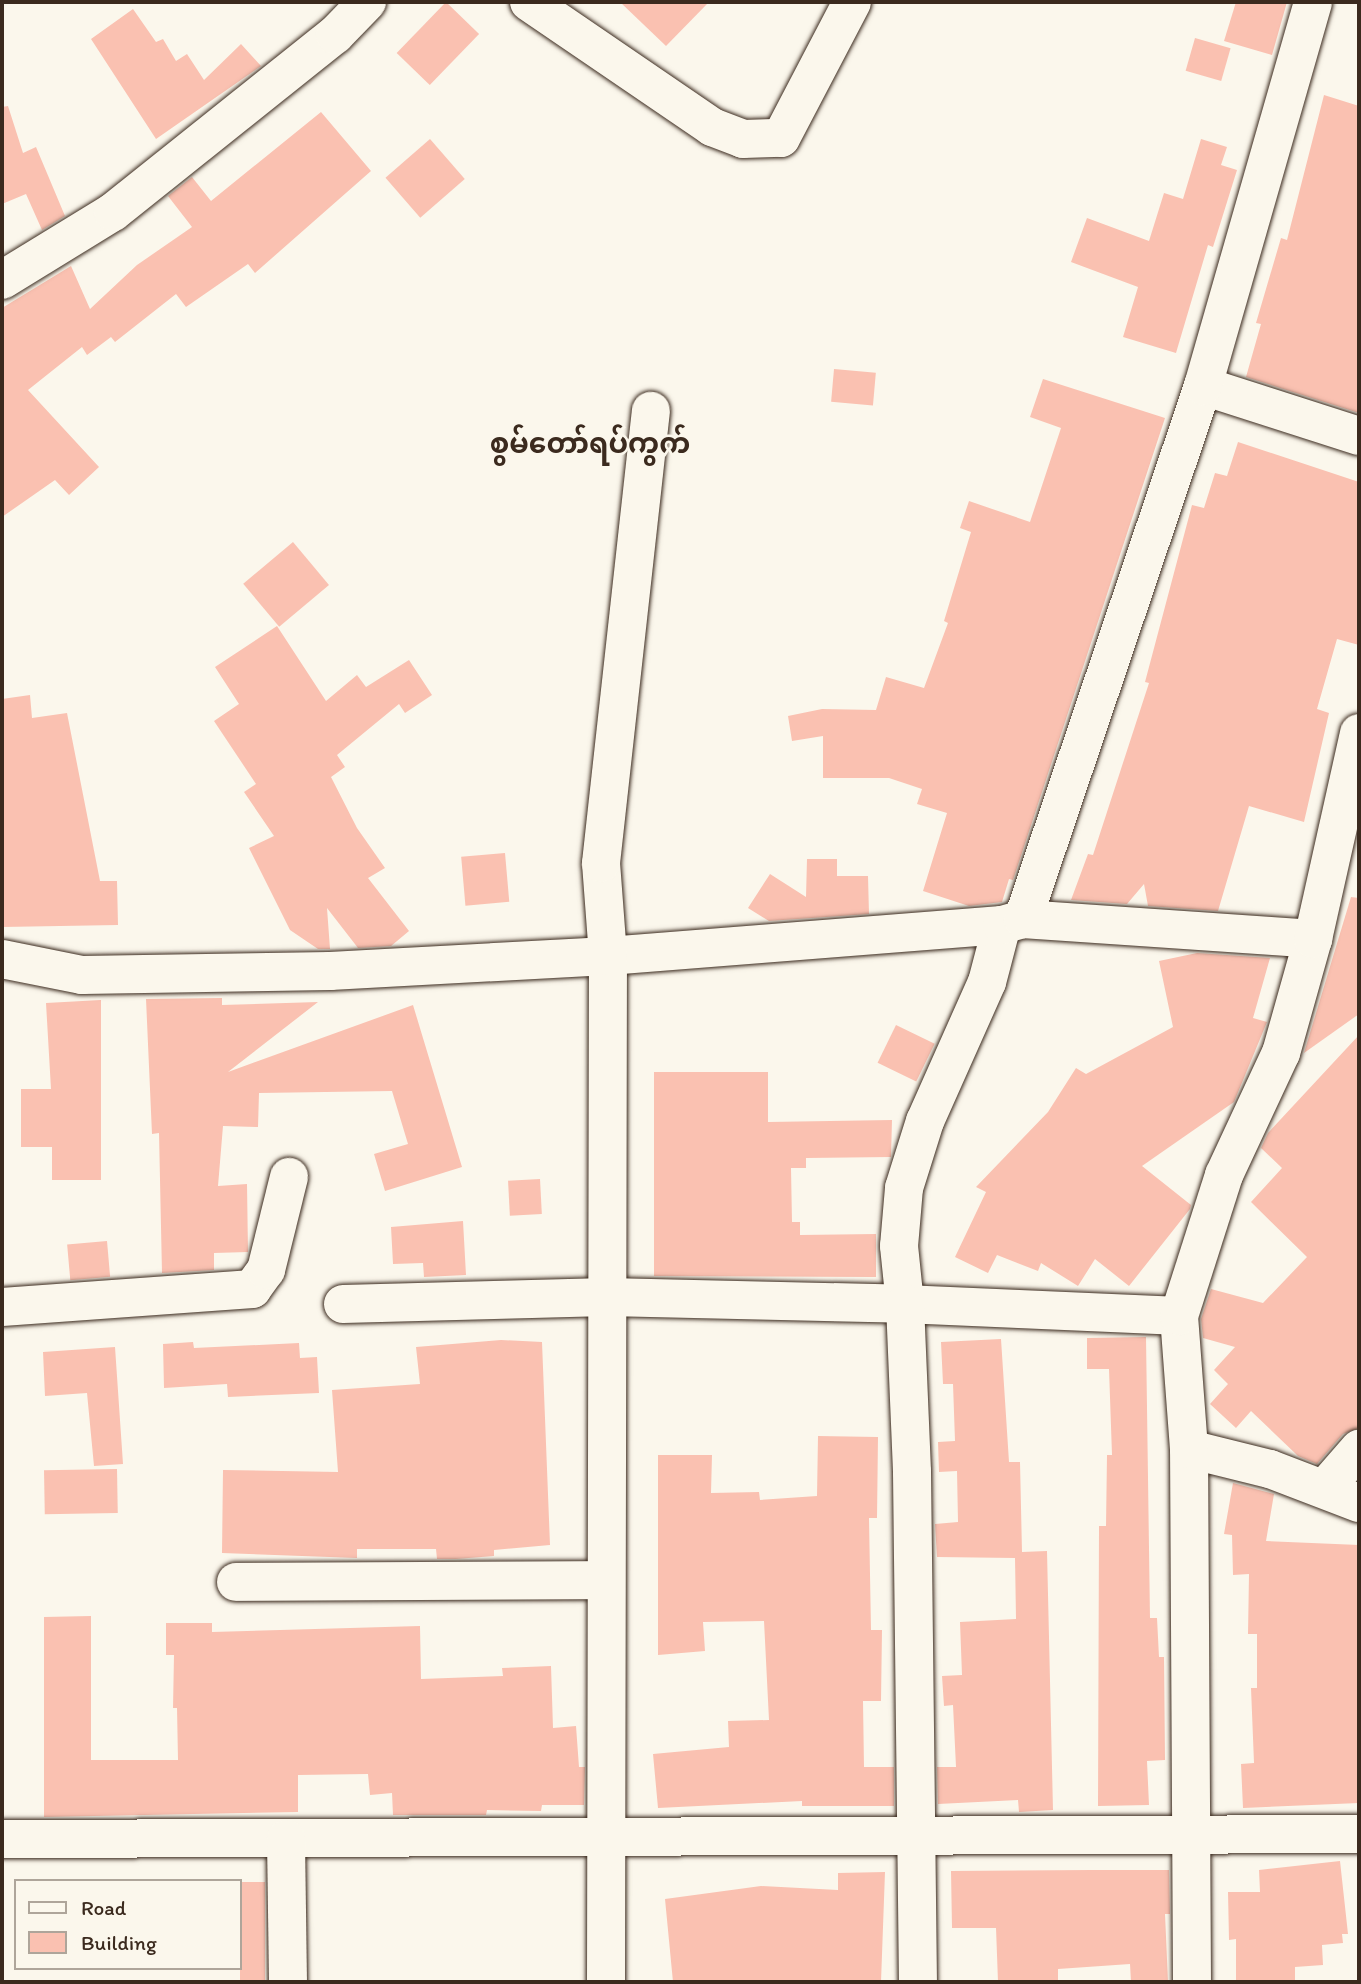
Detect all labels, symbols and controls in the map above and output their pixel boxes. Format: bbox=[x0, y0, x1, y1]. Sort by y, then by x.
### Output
district label: စွမ်တော်ရပ်ကွက် bbox=[490, 426, 690, 460]
legend bbox=[14, 1879, 242, 1970]
text: Road bbox=[81, 1895, 126, 1920]
text: Building bbox=[81, 1930, 157, 1955]

